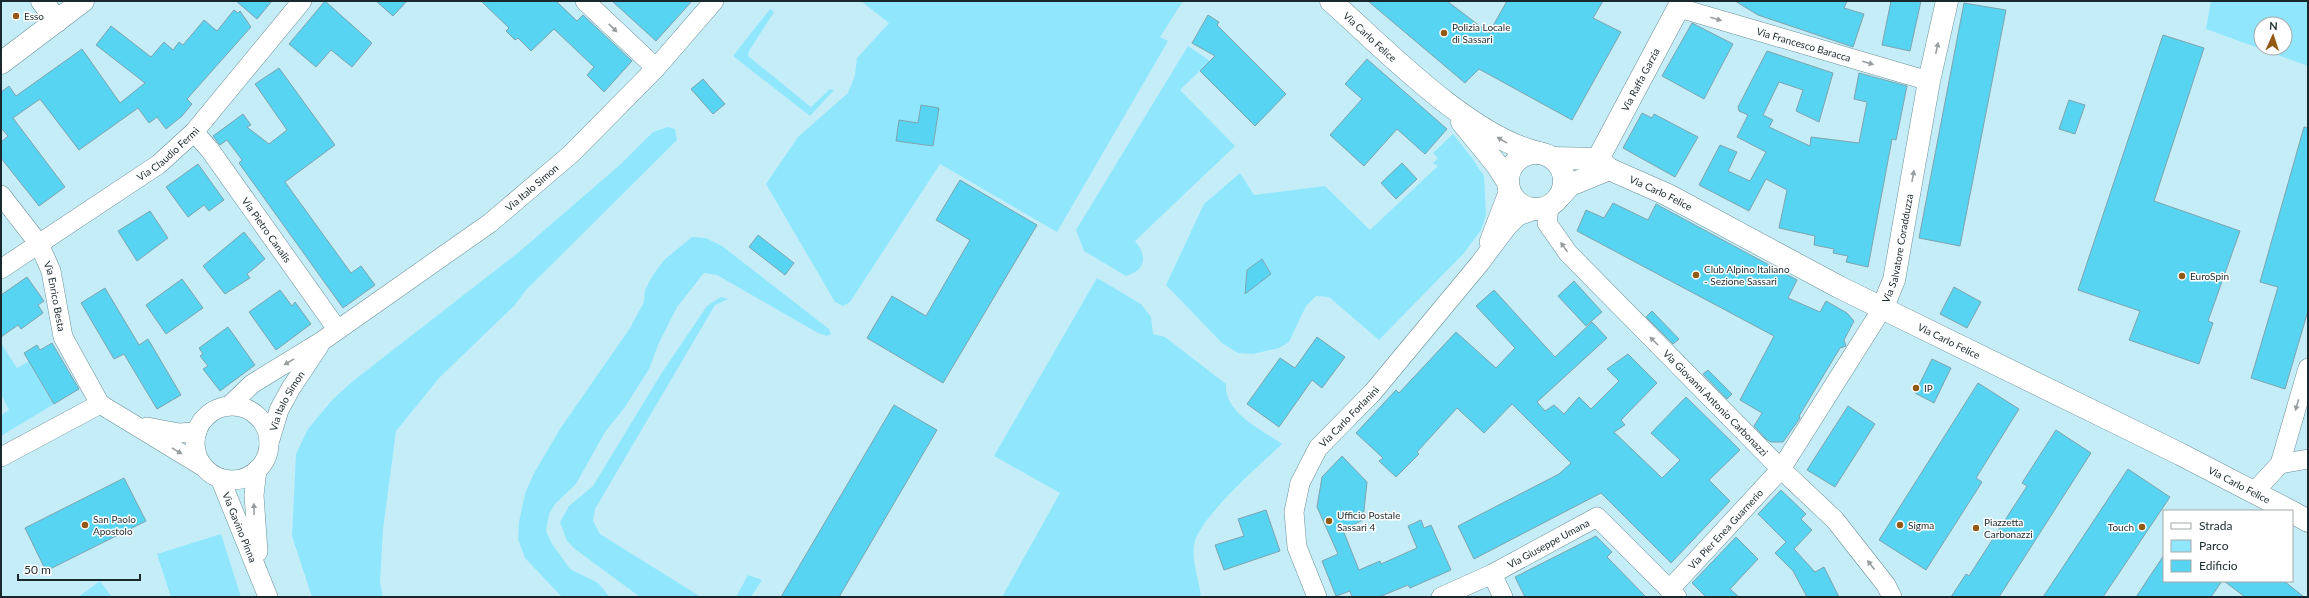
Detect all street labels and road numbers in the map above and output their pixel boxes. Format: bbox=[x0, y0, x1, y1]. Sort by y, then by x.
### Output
street label: Via Carlo Felice bbox=[1341, 9, 1399, 64]
street label: Via Francesco Baracca bbox=[1755, 25, 1852, 64]
street label: Via Raffa Garzia bbox=[1619, 46, 1662, 113]
street label: Via Claudio Fermi bbox=[135, 125, 202, 183]
street label: Via Italo Simon bbox=[503, 162, 561, 213]
street label: Via Carlo Felice bbox=[1628, 173, 1694, 213]
street label: Via Salvatore Coradduzza bbox=[1879, 193, 1915, 305]
street label: Via Pietro Canalis bbox=[239, 195, 294, 265]
street label: Via Enrico Besta bbox=[41, 259, 68, 332]
street label: Via Carlo Felice bbox=[1916, 321, 1982, 361]
street label: Via Giovanni Antonio Carbonazzi bbox=[1661, 347, 1771, 458]
street label: Via Italo Simon bbox=[267, 369, 307, 432]
street label: Via Carlo Forlanini bbox=[1316, 384, 1381, 450]
street label: Via Carlo Felice bbox=[2206, 464, 2272, 506]
street label: Via Pier Enea Guarnerio bbox=[1685, 486, 1765, 572]
street label: Via Gavino Pinna bbox=[220, 490, 259, 564]
street label: Via Giuseppe Umana bbox=[1505, 516, 1591, 571]

